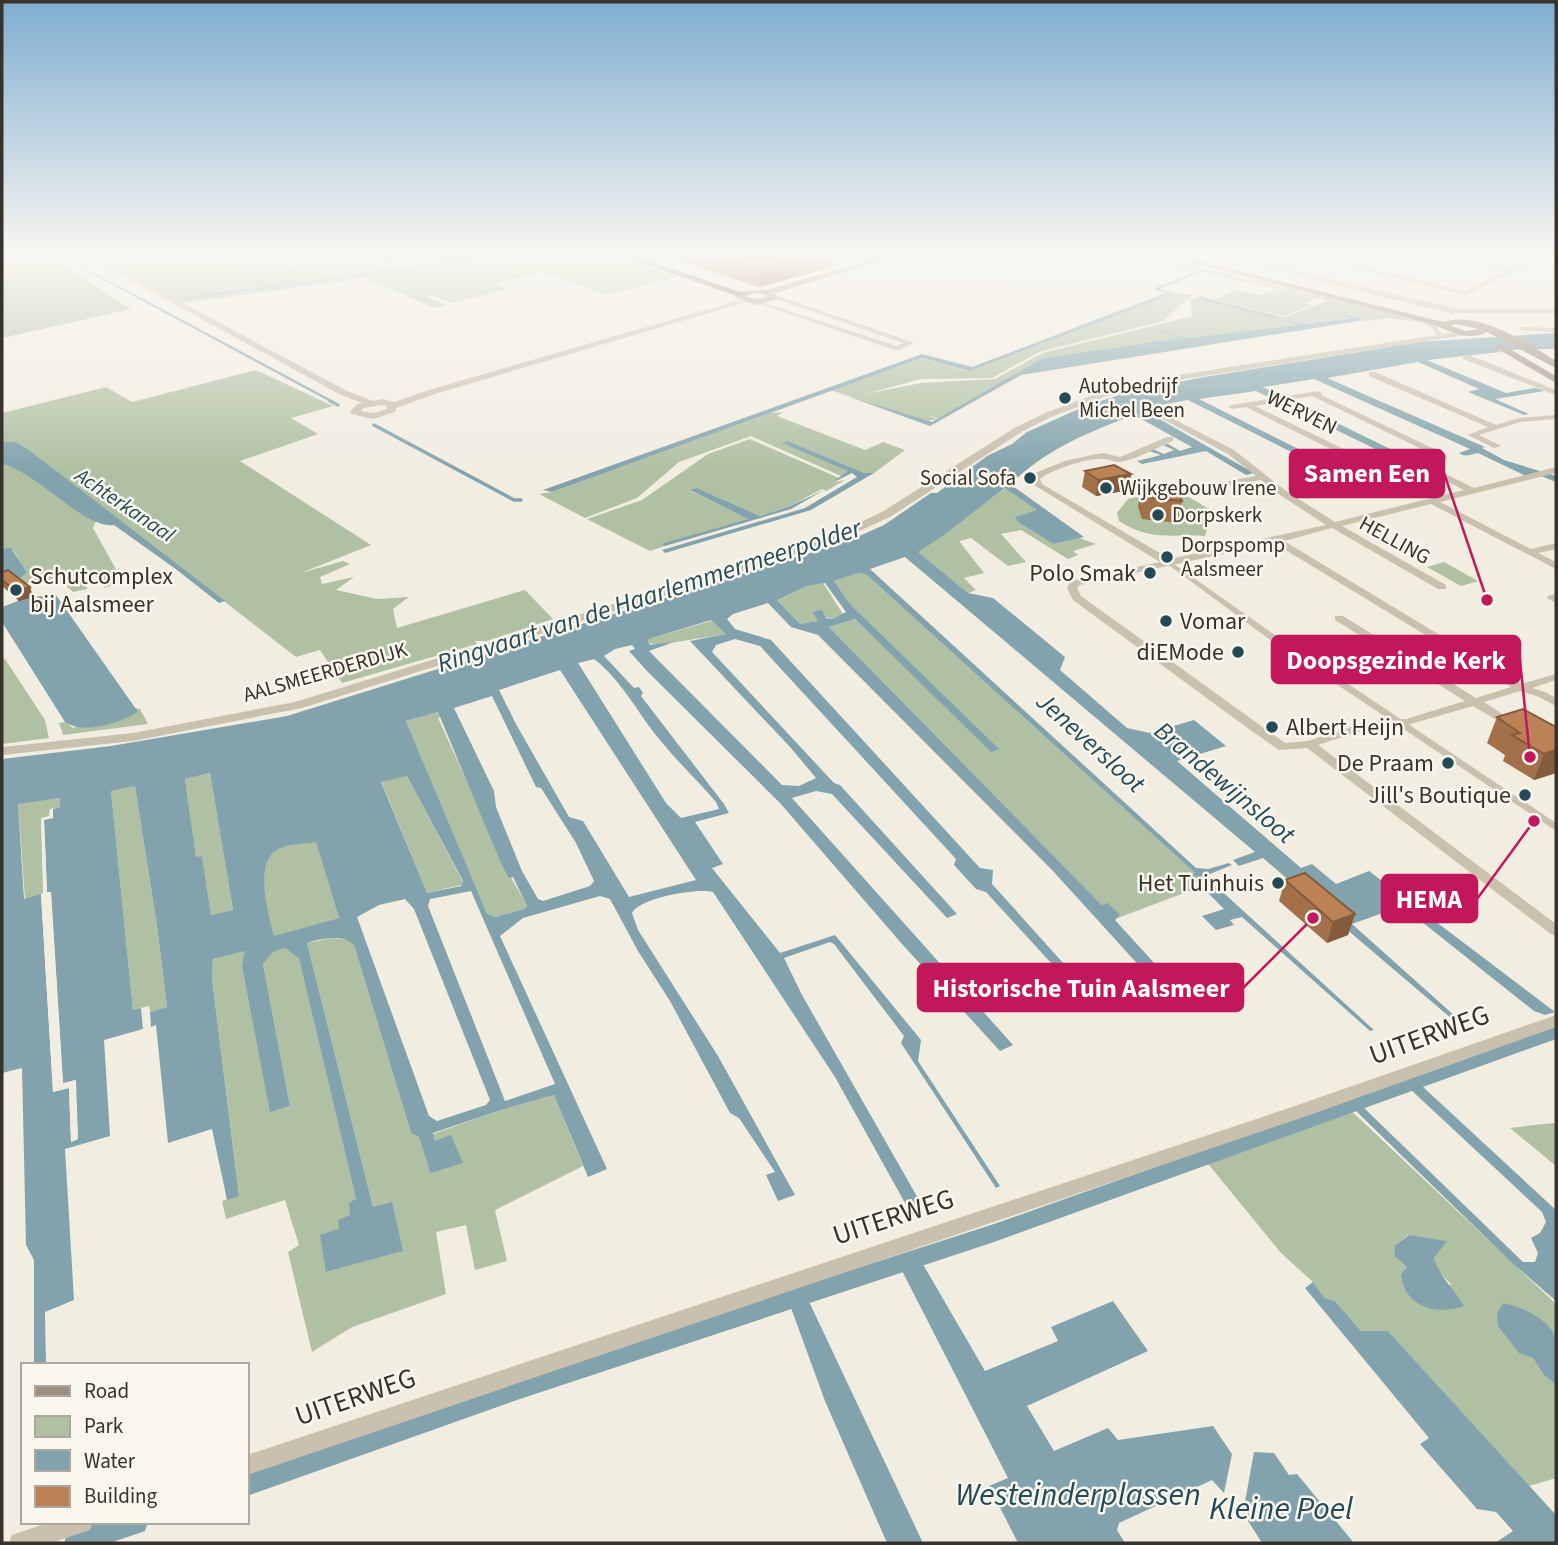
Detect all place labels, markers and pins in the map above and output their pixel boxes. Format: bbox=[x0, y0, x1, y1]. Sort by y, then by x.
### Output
place label: Autobedrijf Michel Been bbox=[1079, 371, 1185, 425]
marker: Autobedrijf Michel Been bbox=[1057, 390, 1073, 406]
callout: Samen Een bbox=[1290, 450, 1444, 497]
place label: Social Sofa bbox=[920, 463, 1016, 493]
marker: Social Sofa bbox=[1022, 470, 1038, 486]
place label: Wijkgebouw Irene bbox=[1120, 473, 1276, 503]
marker: Wijkgebouw Irene bbox=[1098, 480, 1114, 496]
place label: Dorpskerk bbox=[1172, 500, 1263, 530]
marker: Dorpskerk bbox=[1150, 507, 1166, 523]
place label: Dorpspomp Aalsmeer bbox=[1181, 530, 1285, 584]
marker: Dorpspomp Aalsmeer bbox=[1159, 549, 1175, 565]
place label: Polo Smak bbox=[1029, 556, 1136, 591]
place label: Schutcomplex bij Aalsmeer bbox=[30, 559, 173, 622]
marker: Polo Smak bbox=[1142, 565, 1158, 581]
marker: Schutcomplex bij Aalsmeer bbox=[8, 582, 24, 598]
place label: Vomar bbox=[1180, 604, 1246, 639]
marker: Vomar bbox=[1158, 613, 1174, 629]
place label: diEMode bbox=[1136, 635, 1224, 670]
callout: Doopsgezinde Kerk bbox=[1272, 636, 1520, 683]
marker: diEMode bbox=[1230, 644, 1246, 660]
place label: Albert Heijn bbox=[1286, 710, 1404, 745]
marker: Albert Heijn bbox=[1264, 719, 1280, 735]
place label: De Praam bbox=[1337, 746, 1434, 781]
marker: De Praam bbox=[1440, 755, 1456, 771]
place label: Jill's Boutique bbox=[1369, 778, 1511, 813]
marker: Jill's Boutique bbox=[1517, 787, 1533, 803]
place label: Het Tuinhuis bbox=[1138, 866, 1264, 901]
marker: Het Tuinhuis bbox=[1270, 875, 1286, 891]
callout: HEMA bbox=[1382, 875, 1477, 922]
callout: Historische Tuin Aalsmeer bbox=[918, 964, 1243, 1011]

